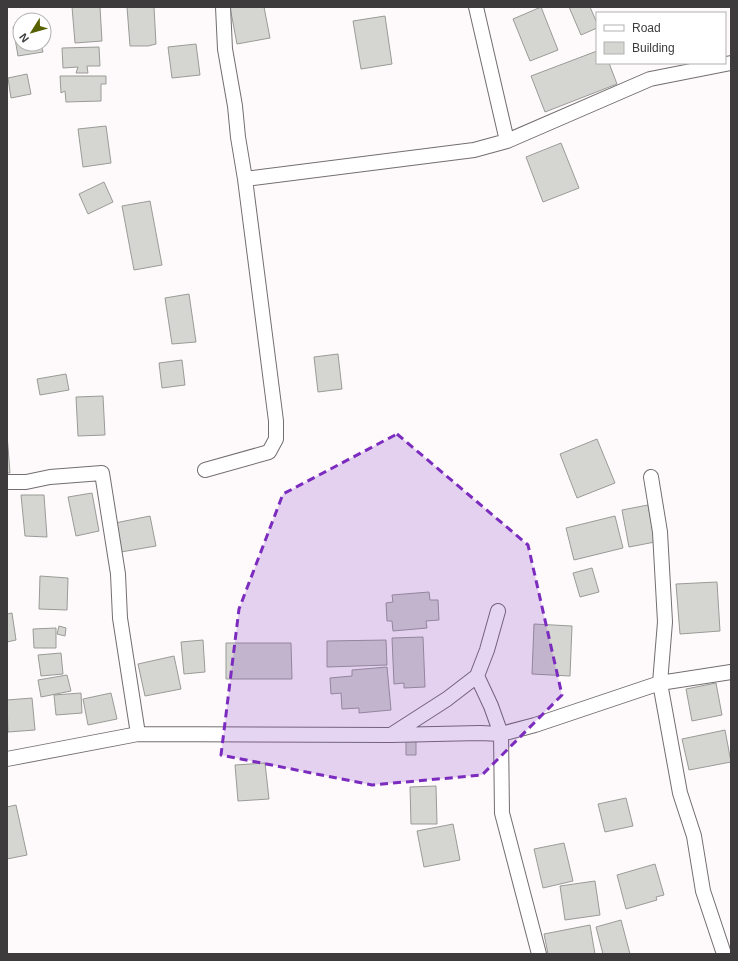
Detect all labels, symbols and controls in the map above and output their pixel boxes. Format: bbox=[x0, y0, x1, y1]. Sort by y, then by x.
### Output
north arrow bbox=[12, 12, 52, 52]
legend bbox=[596, 12, 726, 64]
text: Road bbox=[632, 21, 661, 35]
text: N bbox=[17, 31, 31, 45]
text: Building bbox=[632, 41, 675, 55]

